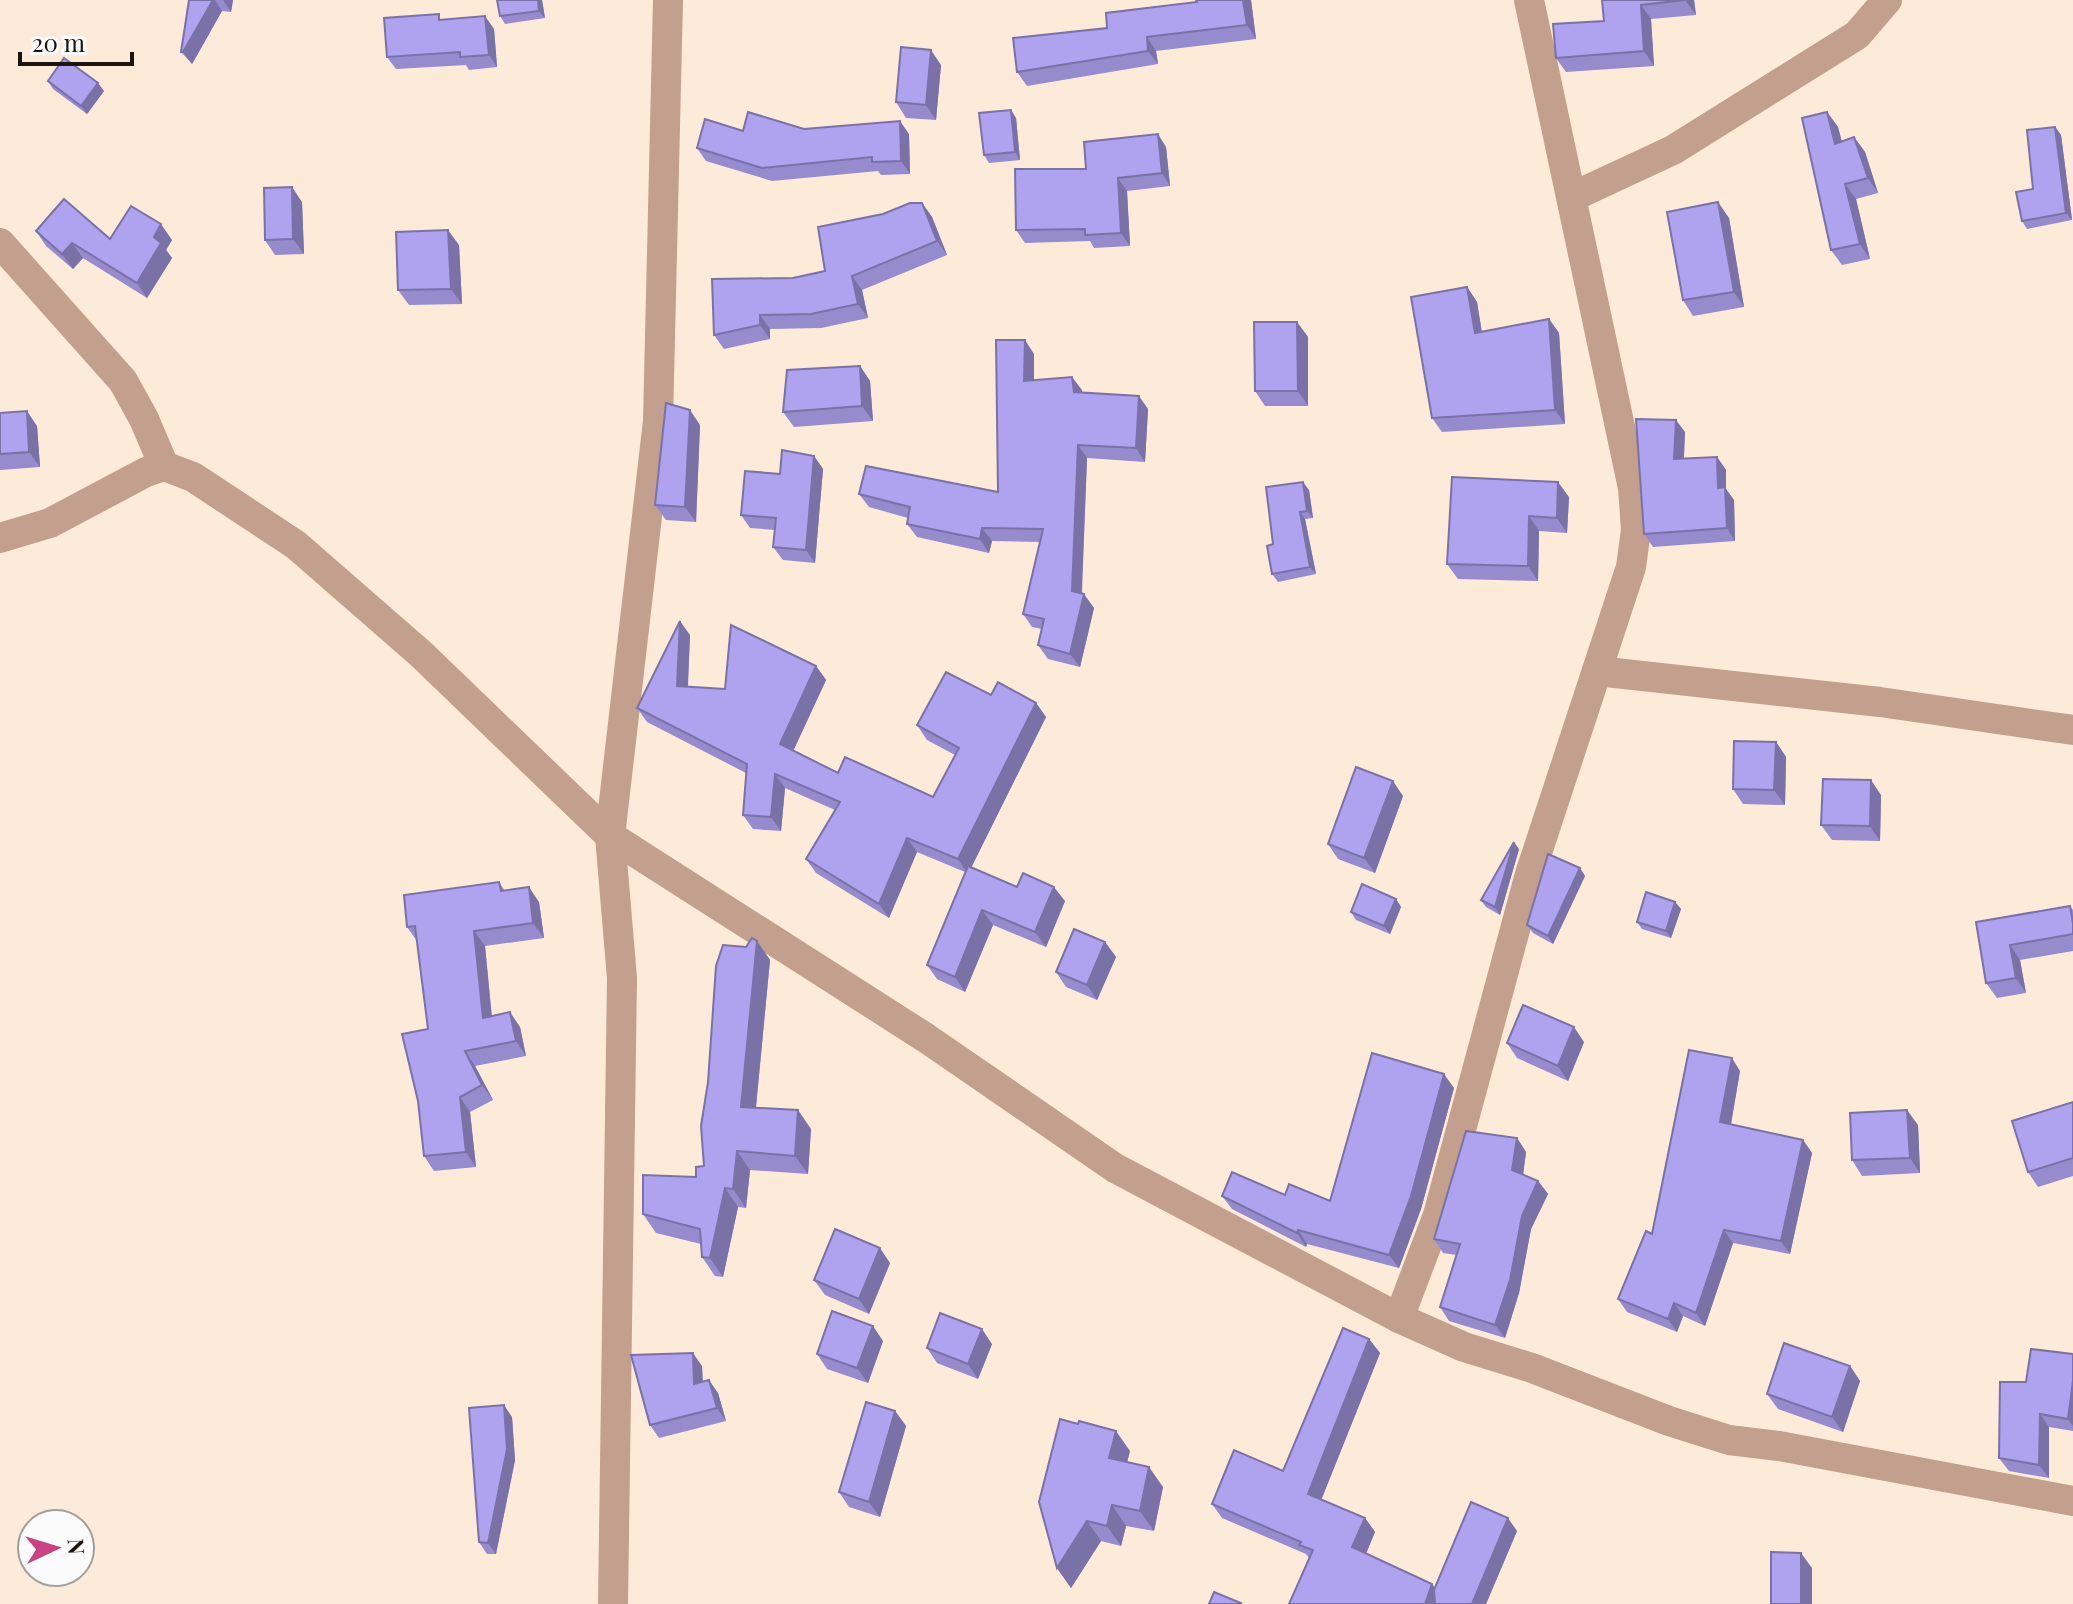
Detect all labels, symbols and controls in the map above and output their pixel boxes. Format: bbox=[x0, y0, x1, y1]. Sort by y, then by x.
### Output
scale bar bbox=[20, 16, 132, 66]
text: 20 m bbox=[32, 26, 85, 58]
north arrow bbox=[16, 1508, 96, 1588]
text: N bbox=[61, 1538, 92, 1556]

